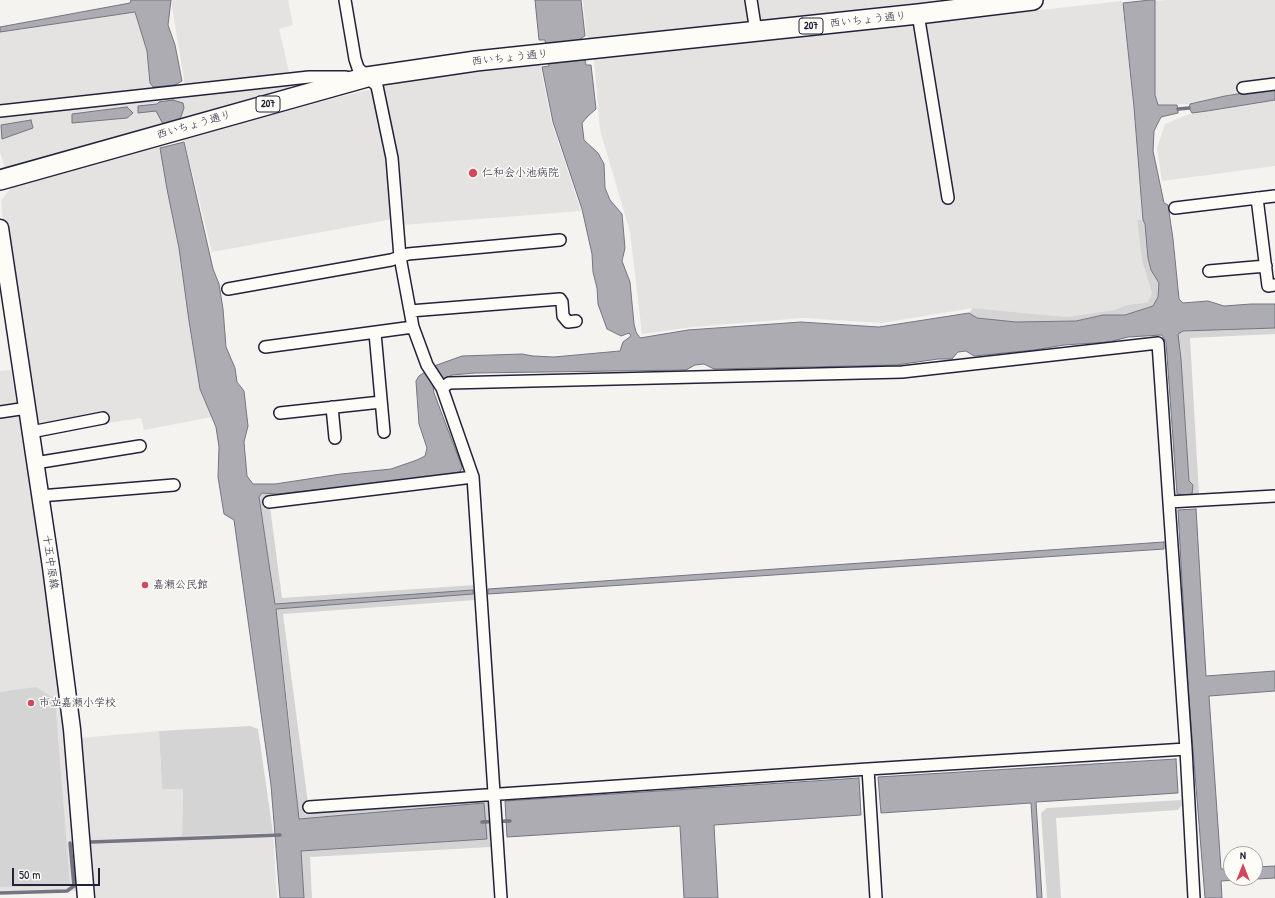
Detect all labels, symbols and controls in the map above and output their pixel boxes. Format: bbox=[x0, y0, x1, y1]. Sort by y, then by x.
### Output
street label: 西いちょう通り bbox=[829, 9, 907, 31]
road number: 207 bbox=[799, 18, 823, 34]
street label: 西いちょう通り bbox=[471, 47, 549, 69]
road number: 207 bbox=[256, 96, 280, 112]
street label: 西いちょう通り bbox=[155, 108, 233, 142]
place label: 仁和会小池病院 bbox=[482, 166, 559, 180]
marker: 仁和会小池病院 bbox=[467, 167, 479, 179]
street label: 十五中原線 bbox=[40, 534, 60, 590]
place label: 嘉瀬公民館 bbox=[153, 578, 208, 592]
marker: 嘉瀬公民館 bbox=[140, 580, 150, 590]
place label: 市立嘉瀬小学校 bbox=[39, 696, 116, 710]
marker: 市立嘉瀬小学校 bbox=[26, 698, 36, 708]
north arrow bbox=[1223, 846, 1263, 886]
text: N bbox=[1240, 848, 1246, 862]
scale bar bbox=[14, 860, 102, 886]
text: 50 m bbox=[19, 866, 40, 883]

